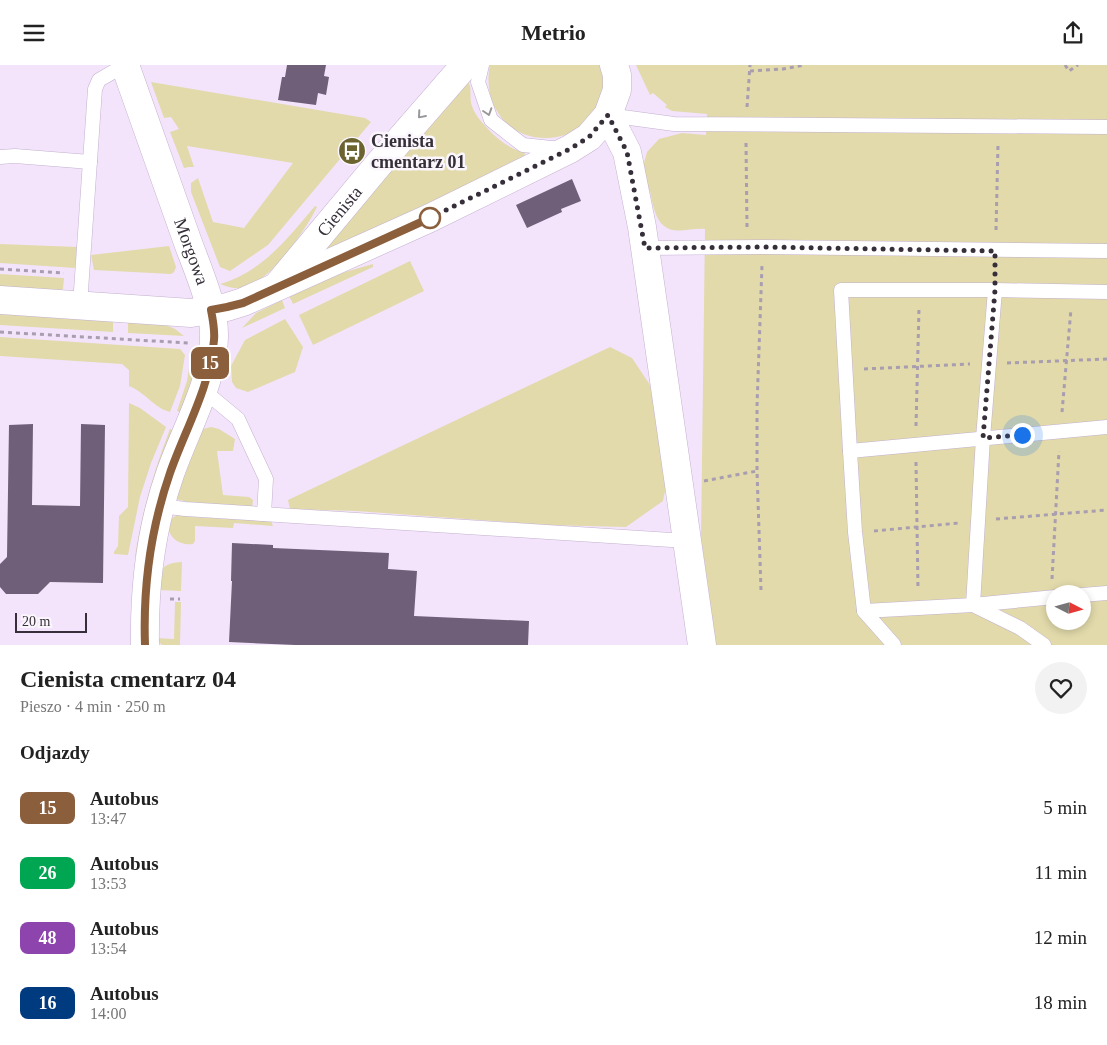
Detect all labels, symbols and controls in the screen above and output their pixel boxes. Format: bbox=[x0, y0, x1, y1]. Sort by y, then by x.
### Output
icon: menu bbox=[20, 19, 48, 47]
icon: share bbox=[1059, 19, 1087, 47]
text: Metrio bbox=[521, 20, 586, 45]
one-way arrow bbox=[482, 107, 492, 116]
one-way arrow bbox=[419, 109, 427, 118]
place label: Cienista cmentarz 01 bbox=[371, 131, 465, 172]
bus stop icon: Cienista cmentarz 01 bbox=[337, 136, 367, 166]
street label: Cienista bbox=[313, 182, 366, 240]
unlabelled marker bbox=[419, 207, 441, 229]
street label: Morgowa bbox=[170, 215, 213, 287]
line badge: 15 bbox=[188, 347, 232, 379]
text: 15 bbox=[201, 353, 219, 373]
your location bbox=[1010, 423, 1035, 448]
north arrow bbox=[1046, 585, 1091, 630]
map controls bbox=[1046, 585, 1091, 630]
scale bar bbox=[15, 610, 88, 633]
text: 20 m bbox=[22, 614, 50, 629]
button: heart bbox=[1035, 662, 1087, 714]
text: Cienista cmentarz 04 bbox=[20, 666, 236, 692]
text: Pieszo · 4 min · 250 m bbox=[20, 698, 166, 715]
text: Odjazdy bbox=[20, 742, 90, 763]
text: Autobus bbox=[90, 788, 159, 809]
text: 5 min bbox=[1043, 797, 1087, 818]
text: 15 bbox=[39, 798, 57, 818]
text: 13:47 bbox=[90, 810, 126, 827]
text: Autobus bbox=[90, 853, 159, 874]
text: 11 min bbox=[1034, 862, 1087, 883]
text: 26 bbox=[39, 863, 57, 883]
text: 13:53 bbox=[90, 875, 126, 892]
text: Autobus bbox=[90, 918, 159, 939]
text: 12 min bbox=[1034, 927, 1087, 948]
text: 48 bbox=[39, 928, 57, 948]
text: 13:54 bbox=[90, 940, 126, 957]
text: Autobus bbox=[90, 983, 159, 1004]
text: 18 min bbox=[1034, 992, 1087, 1013]
text: 16 bbox=[39, 993, 57, 1013]
text: 14:00 bbox=[90, 1005, 126, 1022]

